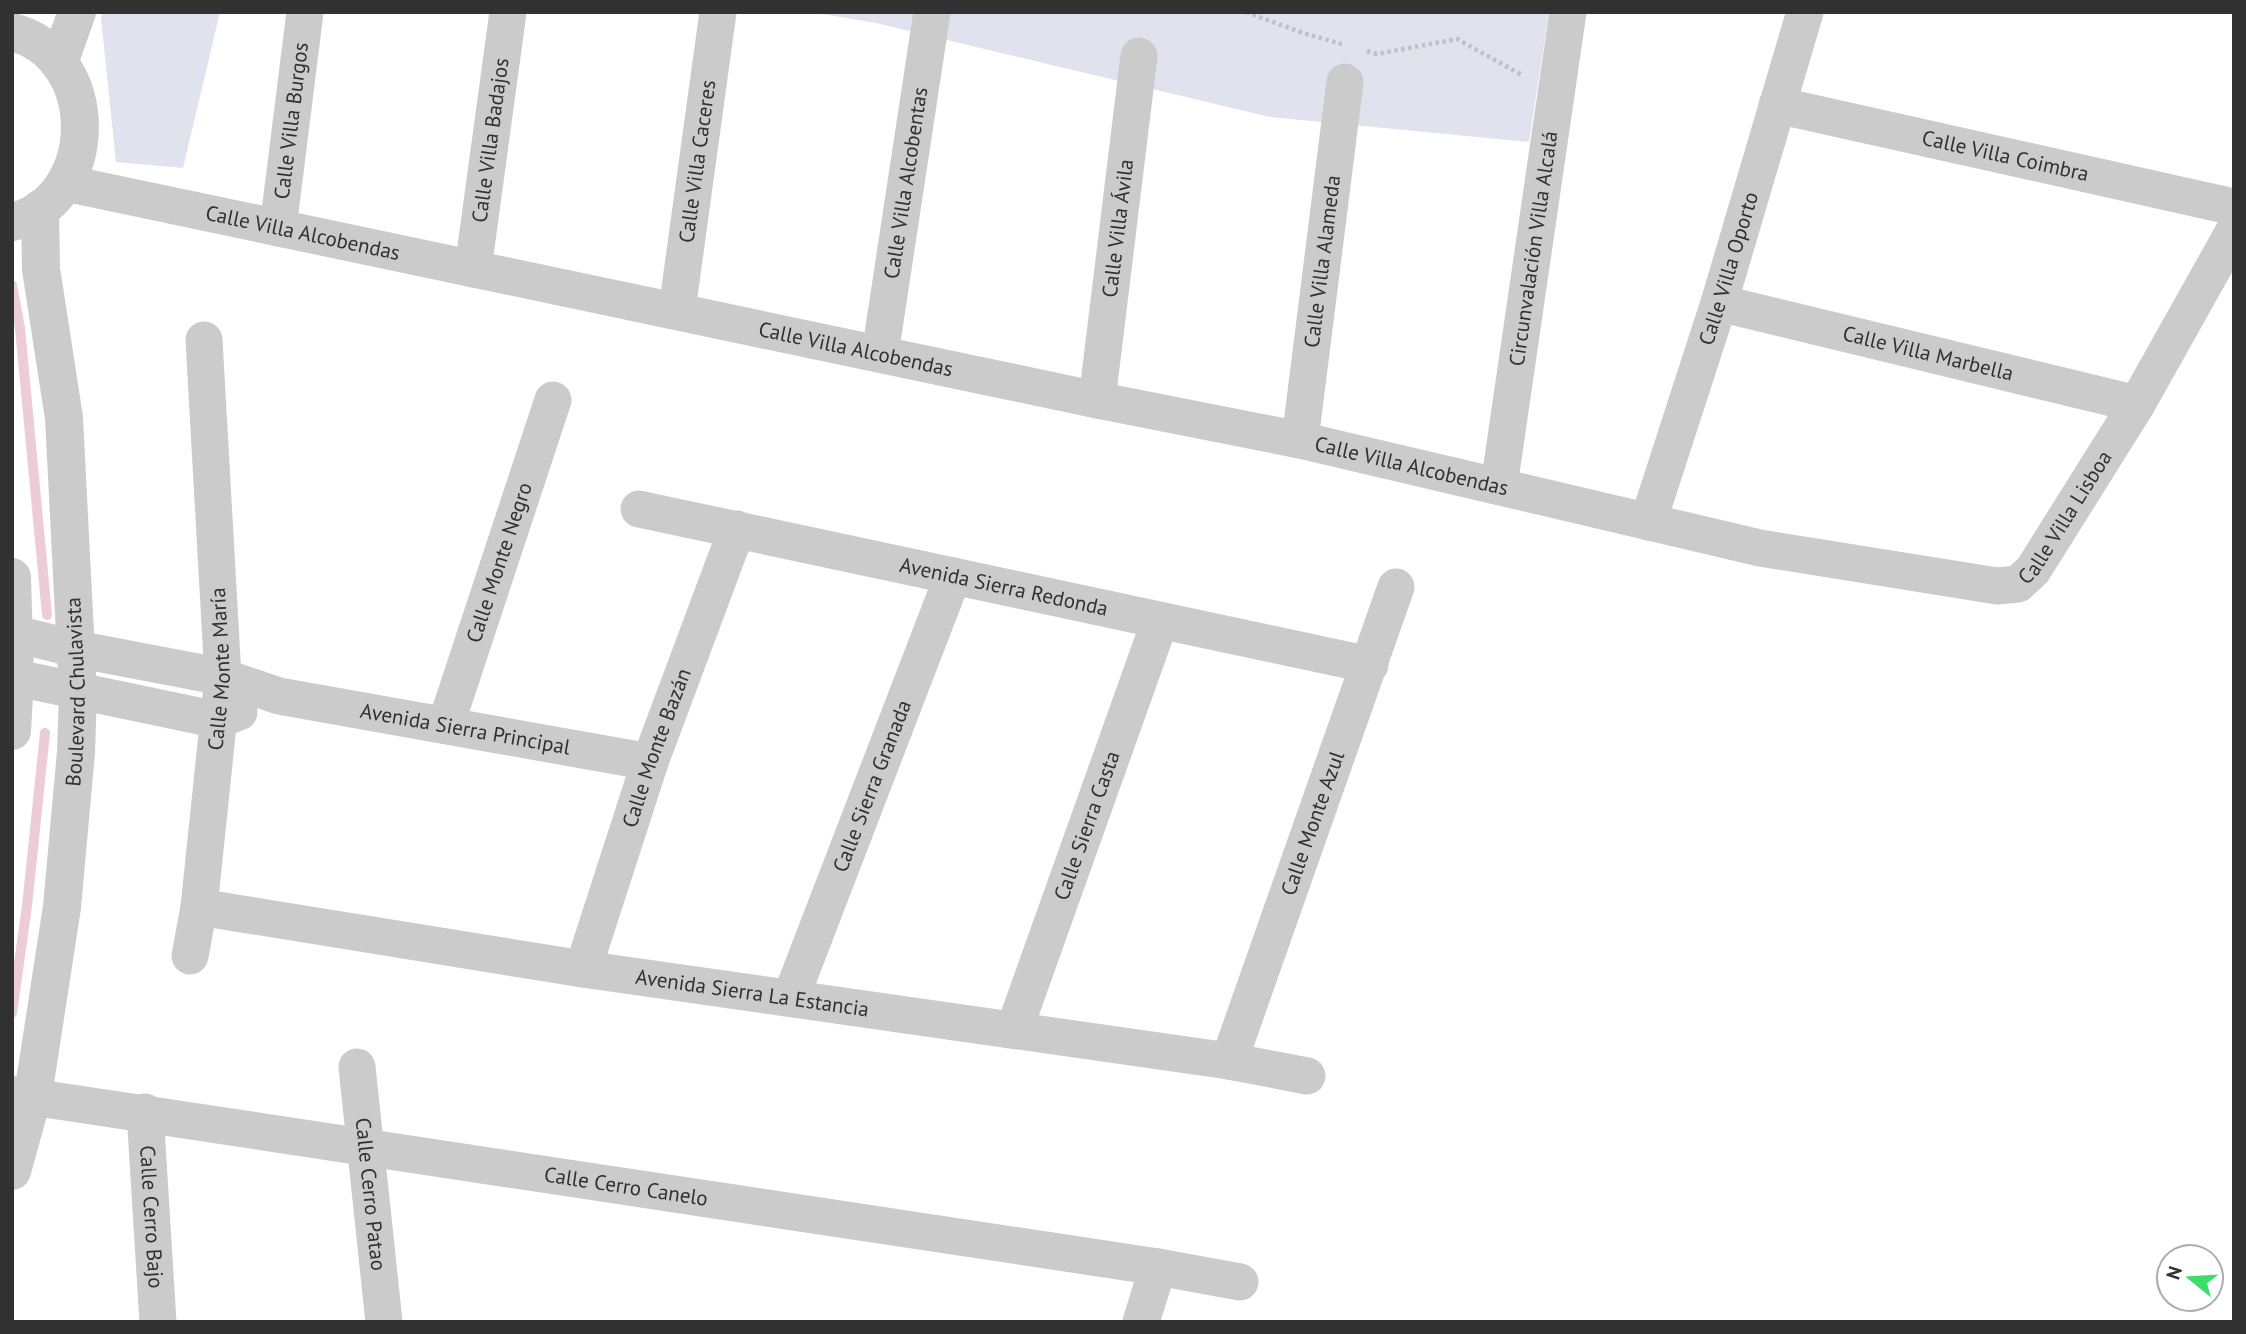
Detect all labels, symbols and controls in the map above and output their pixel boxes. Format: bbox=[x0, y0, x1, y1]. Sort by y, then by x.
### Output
street label: Calle Villa Burgos bbox=[268, 41, 314, 201]
street label: Calle Villa Badajos bbox=[465, 56, 515, 224]
street label: Calle Villa Caceres bbox=[672, 78, 722, 245]
street label: Calle Villa Alcobentas bbox=[878, 85, 933, 281]
street label: Calle Villa Coimbra bbox=[1920, 124, 2091, 187]
street label: Circunvalación Villa Alcalá bbox=[1503, 129, 1564, 368]
street label: Calle Villa Ávila bbox=[1096, 158, 1139, 299]
street label: Calle Villa Alameda bbox=[1298, 174, 1346, 349]
street label: Calle Villa Oporto bbox=[1692, 189, 1764, 349]
street label: Calle Villa Alcobendas bbox=[203, 199, 403, 266]
street label: Calle Villa Alcobendas bbox=[756, 315, 955, 382]
street label: Calle Villa Marbella bbox=[1840, 319, 2016, 387]
street label: Calle Villa Alcobendas bbox=[1312, 430, 1511, 501]
street label: Calle Villa Lisboa bbox=[2012, 445, 2118, 590]
street label: Calle Monte Negro bbox=[460, 479, 538, 646]
street label: Avenida Sierra Redonda bbox=[897, 551, 1111, 622]
street label: Calle Monte María bbox=[201, 587, 236, 752]
street label: Boulevard Chulavista bbox=[59, 597, 91, 787]
street label: Calle Monte Bazán bbox=[616, 664, 697, 831]
street label: Calle Sierra Granada bbox=[826, 696, 917, 876]
street label: Avenida Sierra Principal bbox=[358, 697, 573, 761]
street label: Calle Sierra Casta bbox=[1047, 747, 1126, 904]
street label: Calle Monte Azul bbox=[1274, 747, 1350, 899]
street label: Avenida Sierra La Estancia bbox=[634, 963, 871, 1023]
street label: Calle Cerro Patao bbox=[349, 1116, 393, 1272]
street label: Calle Cerro Bajo bbox=[134, 1144, 170, 1289]
street label: Calle Cerro Canelo bbox=[542, 1161, 710, 1212]
north arrow bbox=[2155, 1243, 2225, 1313]
text: N bbox=[2160, 1263, 2187, 1282]

